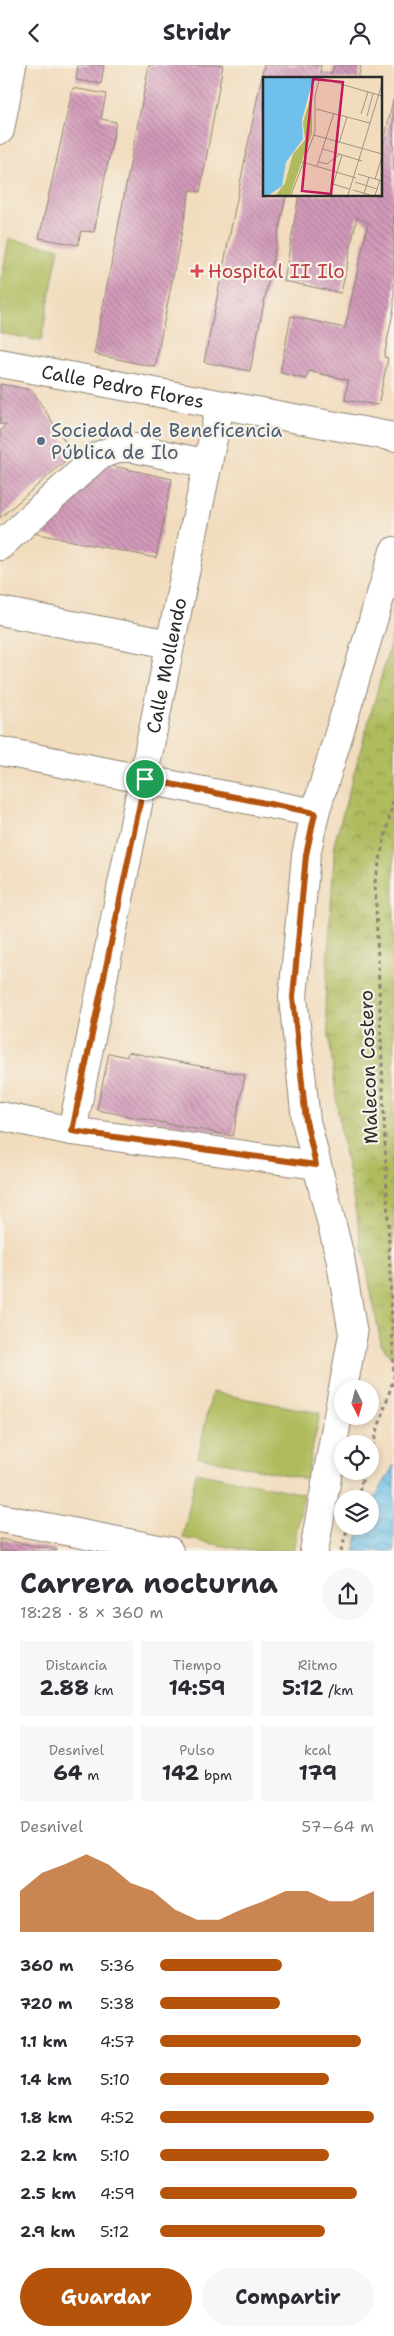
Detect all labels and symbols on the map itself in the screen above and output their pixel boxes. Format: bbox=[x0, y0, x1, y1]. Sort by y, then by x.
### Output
inset map bbox=[263, 77, 382, 196]
place label: Hospital II Ilo bbox=[208, 259, 345, 284]
marker: Hospital II Ilo bbox=[190, 264, 204, 278]
street label: Calle Pedro Flores bbox=[39, 359, 206, 414]
place label: Sociedad de Beneficencia Pública de Ilo bbox=[51, 418, 283, 465]
marker: Sociedad de Beneficencia Pública de Ilo bbox=[35, 435, 47, 447]
street label: Calle Mollendo bbox=[141, 595, 192, 736]
pin bbox=[124, 758, 166, 800]
street label: Malecon Costero bbox=[353, 990, 384, 1144]
north arrow bbox=[334, 1380, 379, 1425]

